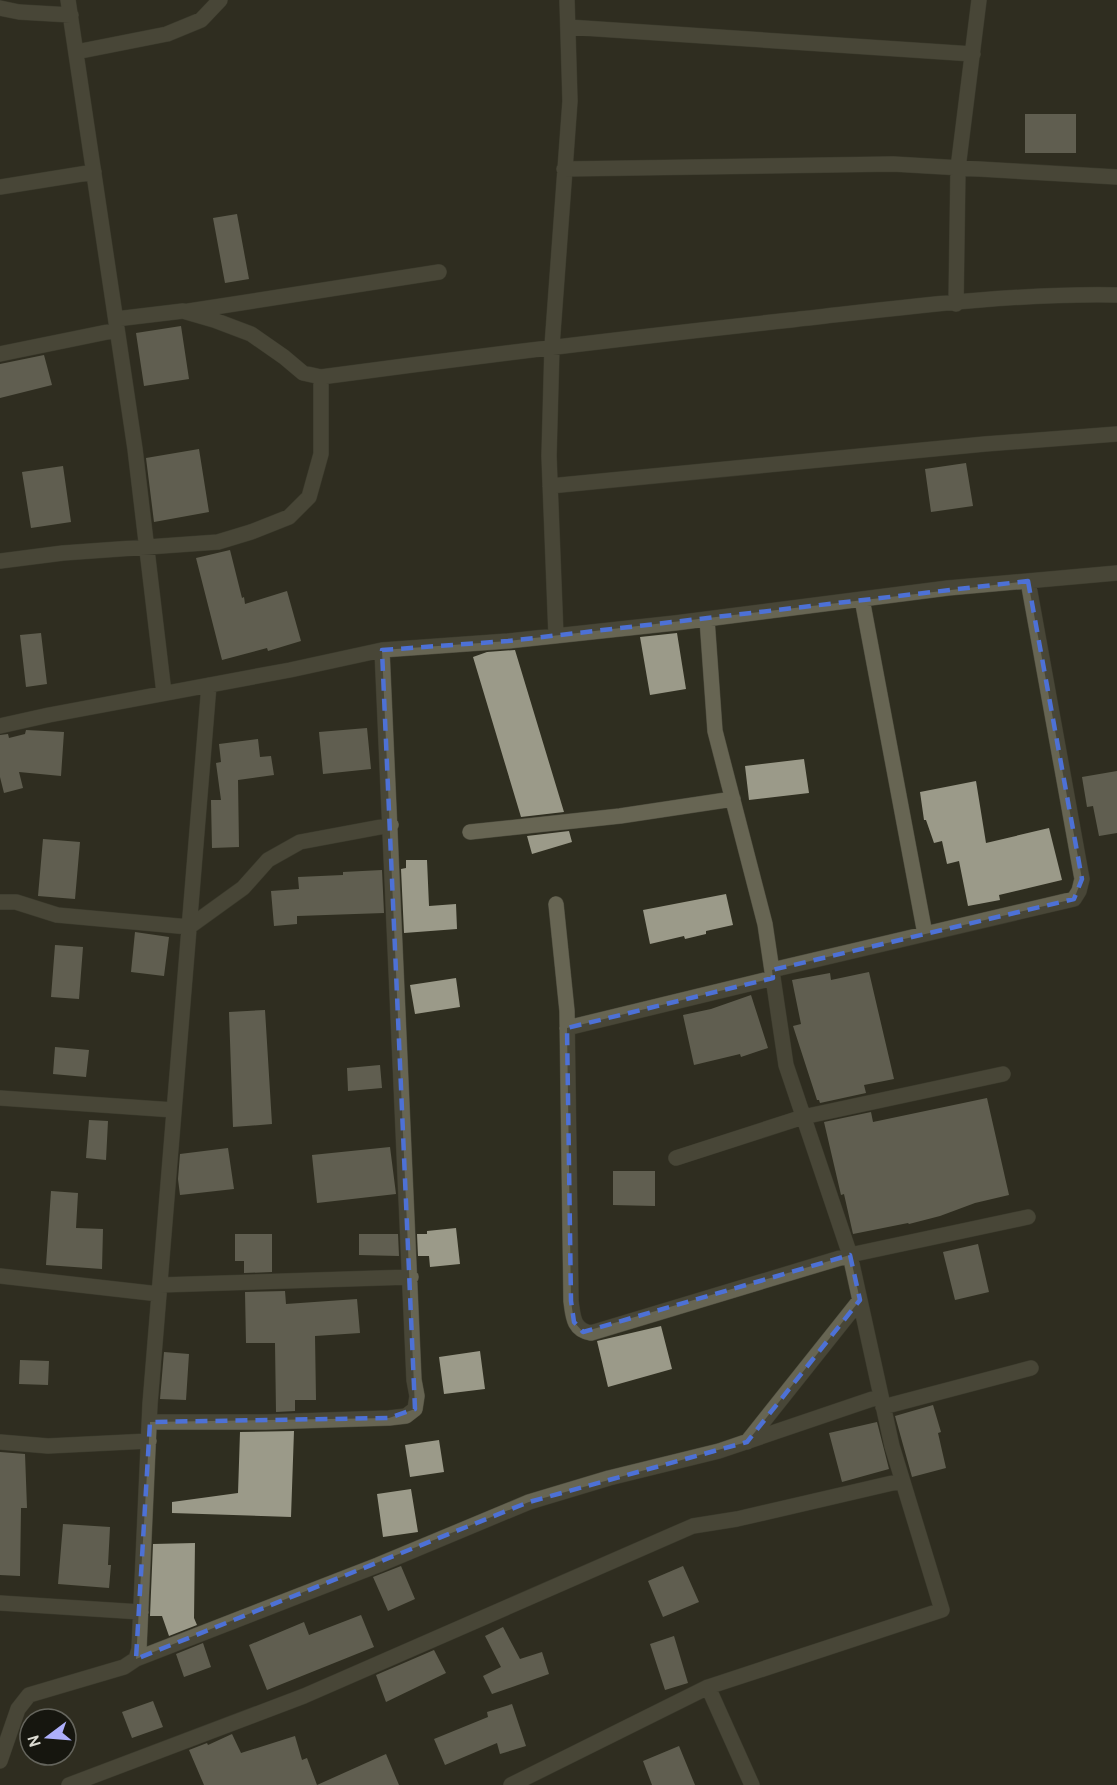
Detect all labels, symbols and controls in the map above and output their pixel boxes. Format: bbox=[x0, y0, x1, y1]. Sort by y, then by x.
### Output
north arrow bbox=[18, 1707, 78, 1767]
text: N bbox=[23, 1733, 45, 1749]

